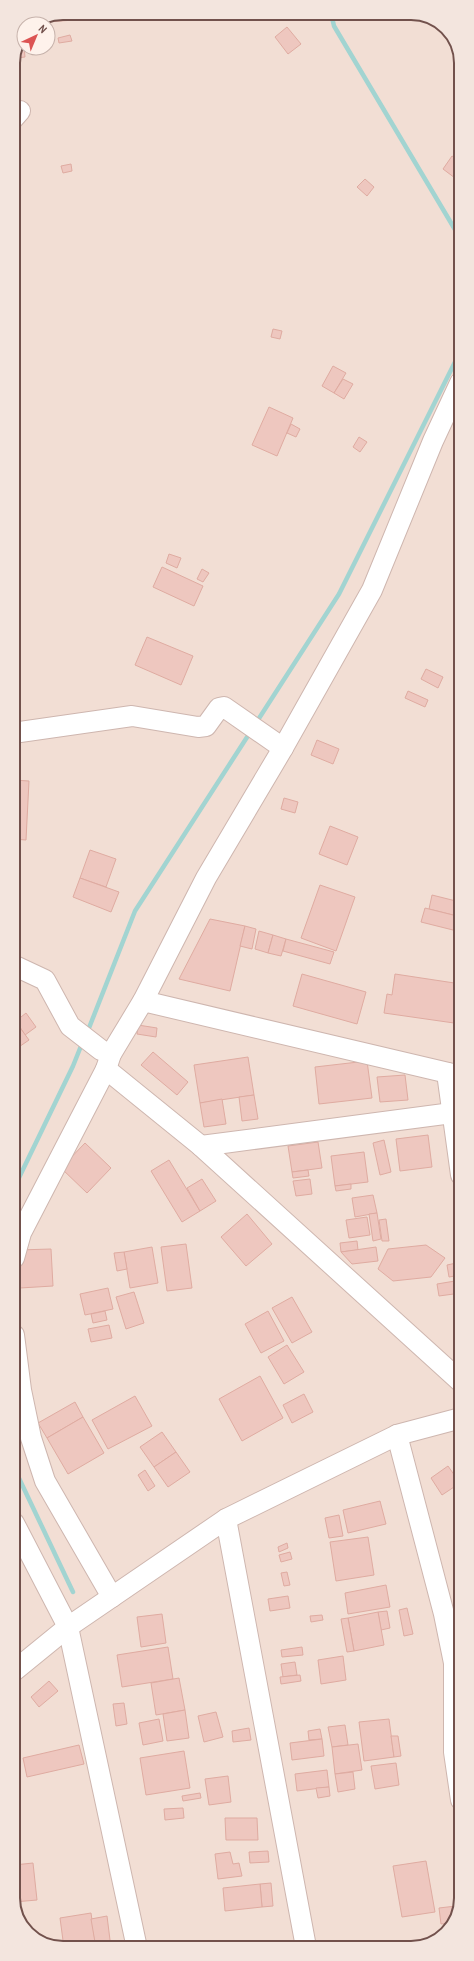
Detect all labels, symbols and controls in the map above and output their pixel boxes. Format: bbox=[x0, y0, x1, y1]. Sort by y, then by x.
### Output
north arrow bbox=[16, 16, 56, 56]
text: N bbox=[36, 22, 50, 36]

